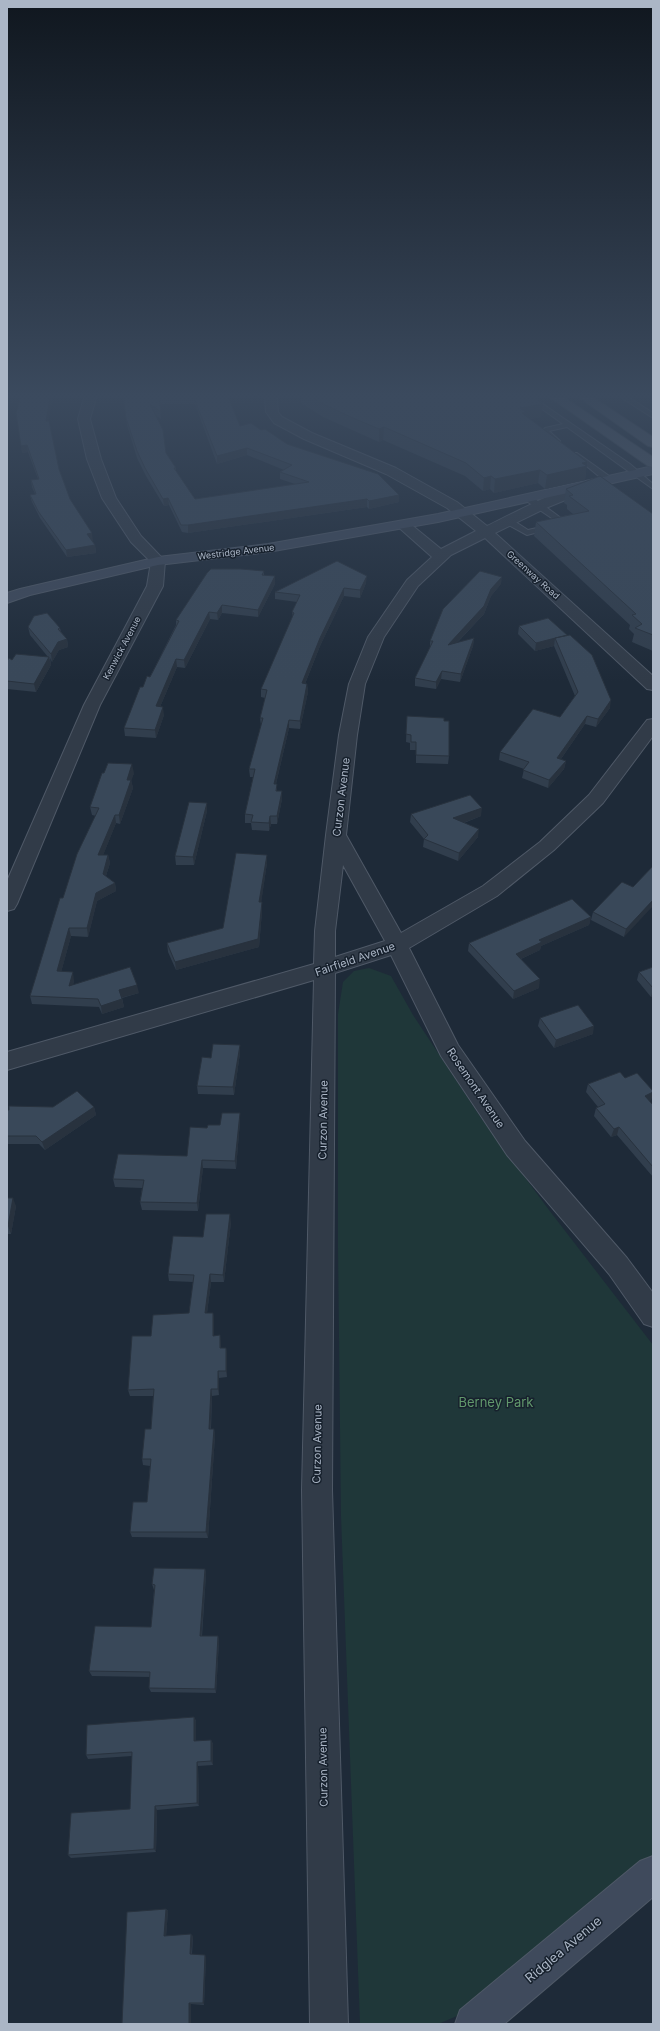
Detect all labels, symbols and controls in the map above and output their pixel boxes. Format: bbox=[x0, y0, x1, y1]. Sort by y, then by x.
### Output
street label: Westridge Avenue bbox=[197, 541, 275, 562]
street label: Greenway Road bbox=[505, 548, 562, 601]
street label: Kenwick Avenue bbox=[100, 614, 143, 681]
street label: Curzon Avenue bbox=[329, 757, 353, 837]
street label: Fairfield Avenue bbox=[313, 939, 397, 979]
street label: Rosemont Avenue bbox=[444, 1045, 508, 1131]
street label: Curzon Avenue bbox=[315, 1080, 331, 1160]
park label: Berney Park bbox=[459, 1394, 534, 1410]
street label: Curzon Avenue bbox=[309, 1404, 325, 1484]
street label: Curzon Avenue bbox=[315, 1727, 331, 1807]
street label: Ridglea Avenue bbox=[521, 1912, 605, 1986]

